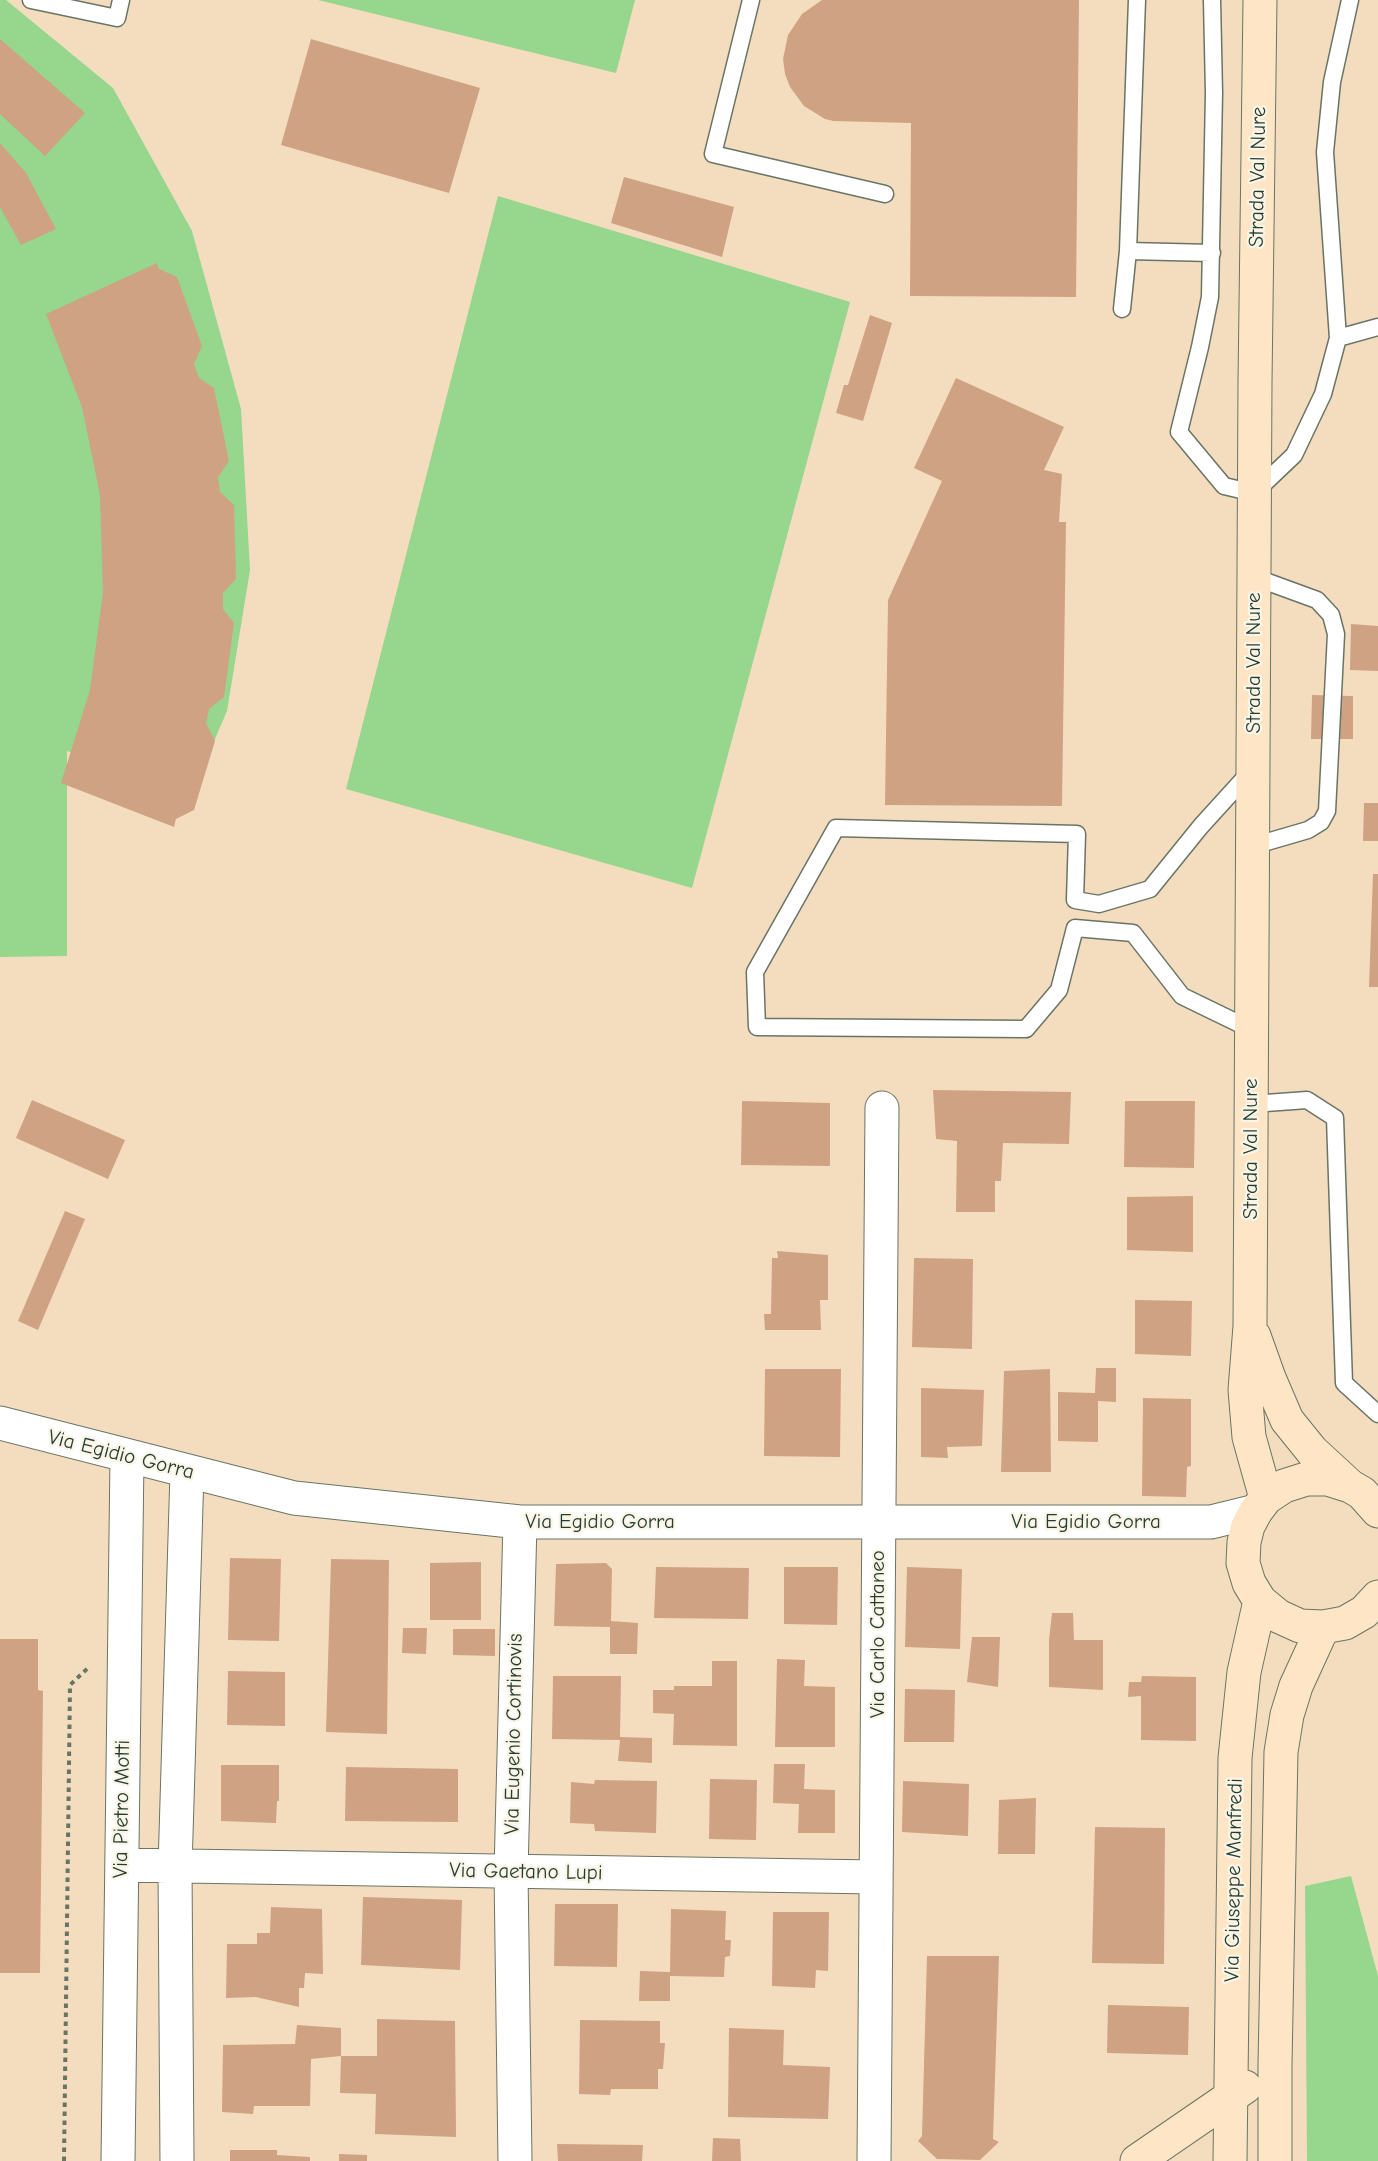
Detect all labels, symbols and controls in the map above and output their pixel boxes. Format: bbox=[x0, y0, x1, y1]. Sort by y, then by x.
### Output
street label: Strada Val Nure bbox=[1244, 106, 1272, 248]
street label: Strada Val Nure bbox=[1241, 593, 1267, 733]
street label: Strada Val Nure bbox=[1238, 1079, 1264, 1219]
street label: Via Egidio Gorra bbox=[45, 1425, 197, 1485]
street label: Via Egidio Gorra bbox=[525, 1509, 675, 1535]
street label: Via Egidio Gorra bbox=[1011, 1509, 1161, 1535]
street label: Via Carlo Cattaneo bbox=[865, 1550, 891, 1718]
street label: Via Eugenio Cortinovis bbox=[500, 1633, 528, 1835]
street label: Via Pietro Motti bbox=[108, 1740, 136, 1878]
street label: Via Giuseppe Manfredi bbox=[1220, 1778, 1248, 1982]
street label: Via Gaetano Lupi bbox=[449, 1858, 603, 1886]

